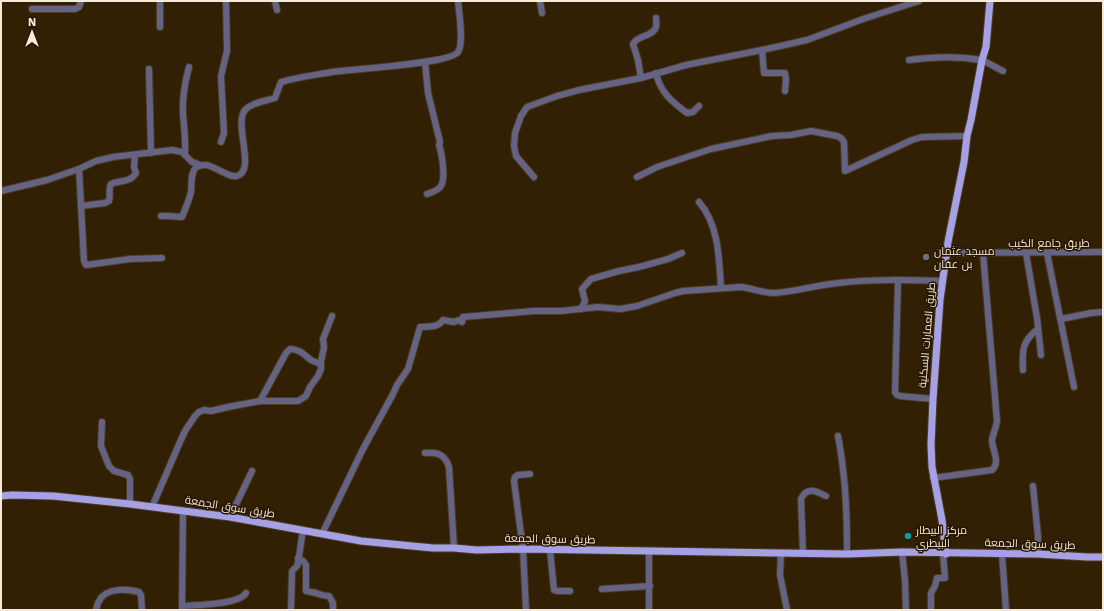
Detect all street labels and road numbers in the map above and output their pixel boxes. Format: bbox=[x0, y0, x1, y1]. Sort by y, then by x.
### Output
street label: طريق جامع الكيب bbox=[1008, 237, 1090, 251]
street label: طريق العمارات السكنية bbox=[916, 281, 938, 389]
street label: طريق سوق الجمعة bbox=[184, 493, 276, 521]
street label: طريق سوق الجمعة bbox=[504, 532, 596, 546]
street label: طريق سوق الجمعة bbox=[984, 536, 1076, 552]

